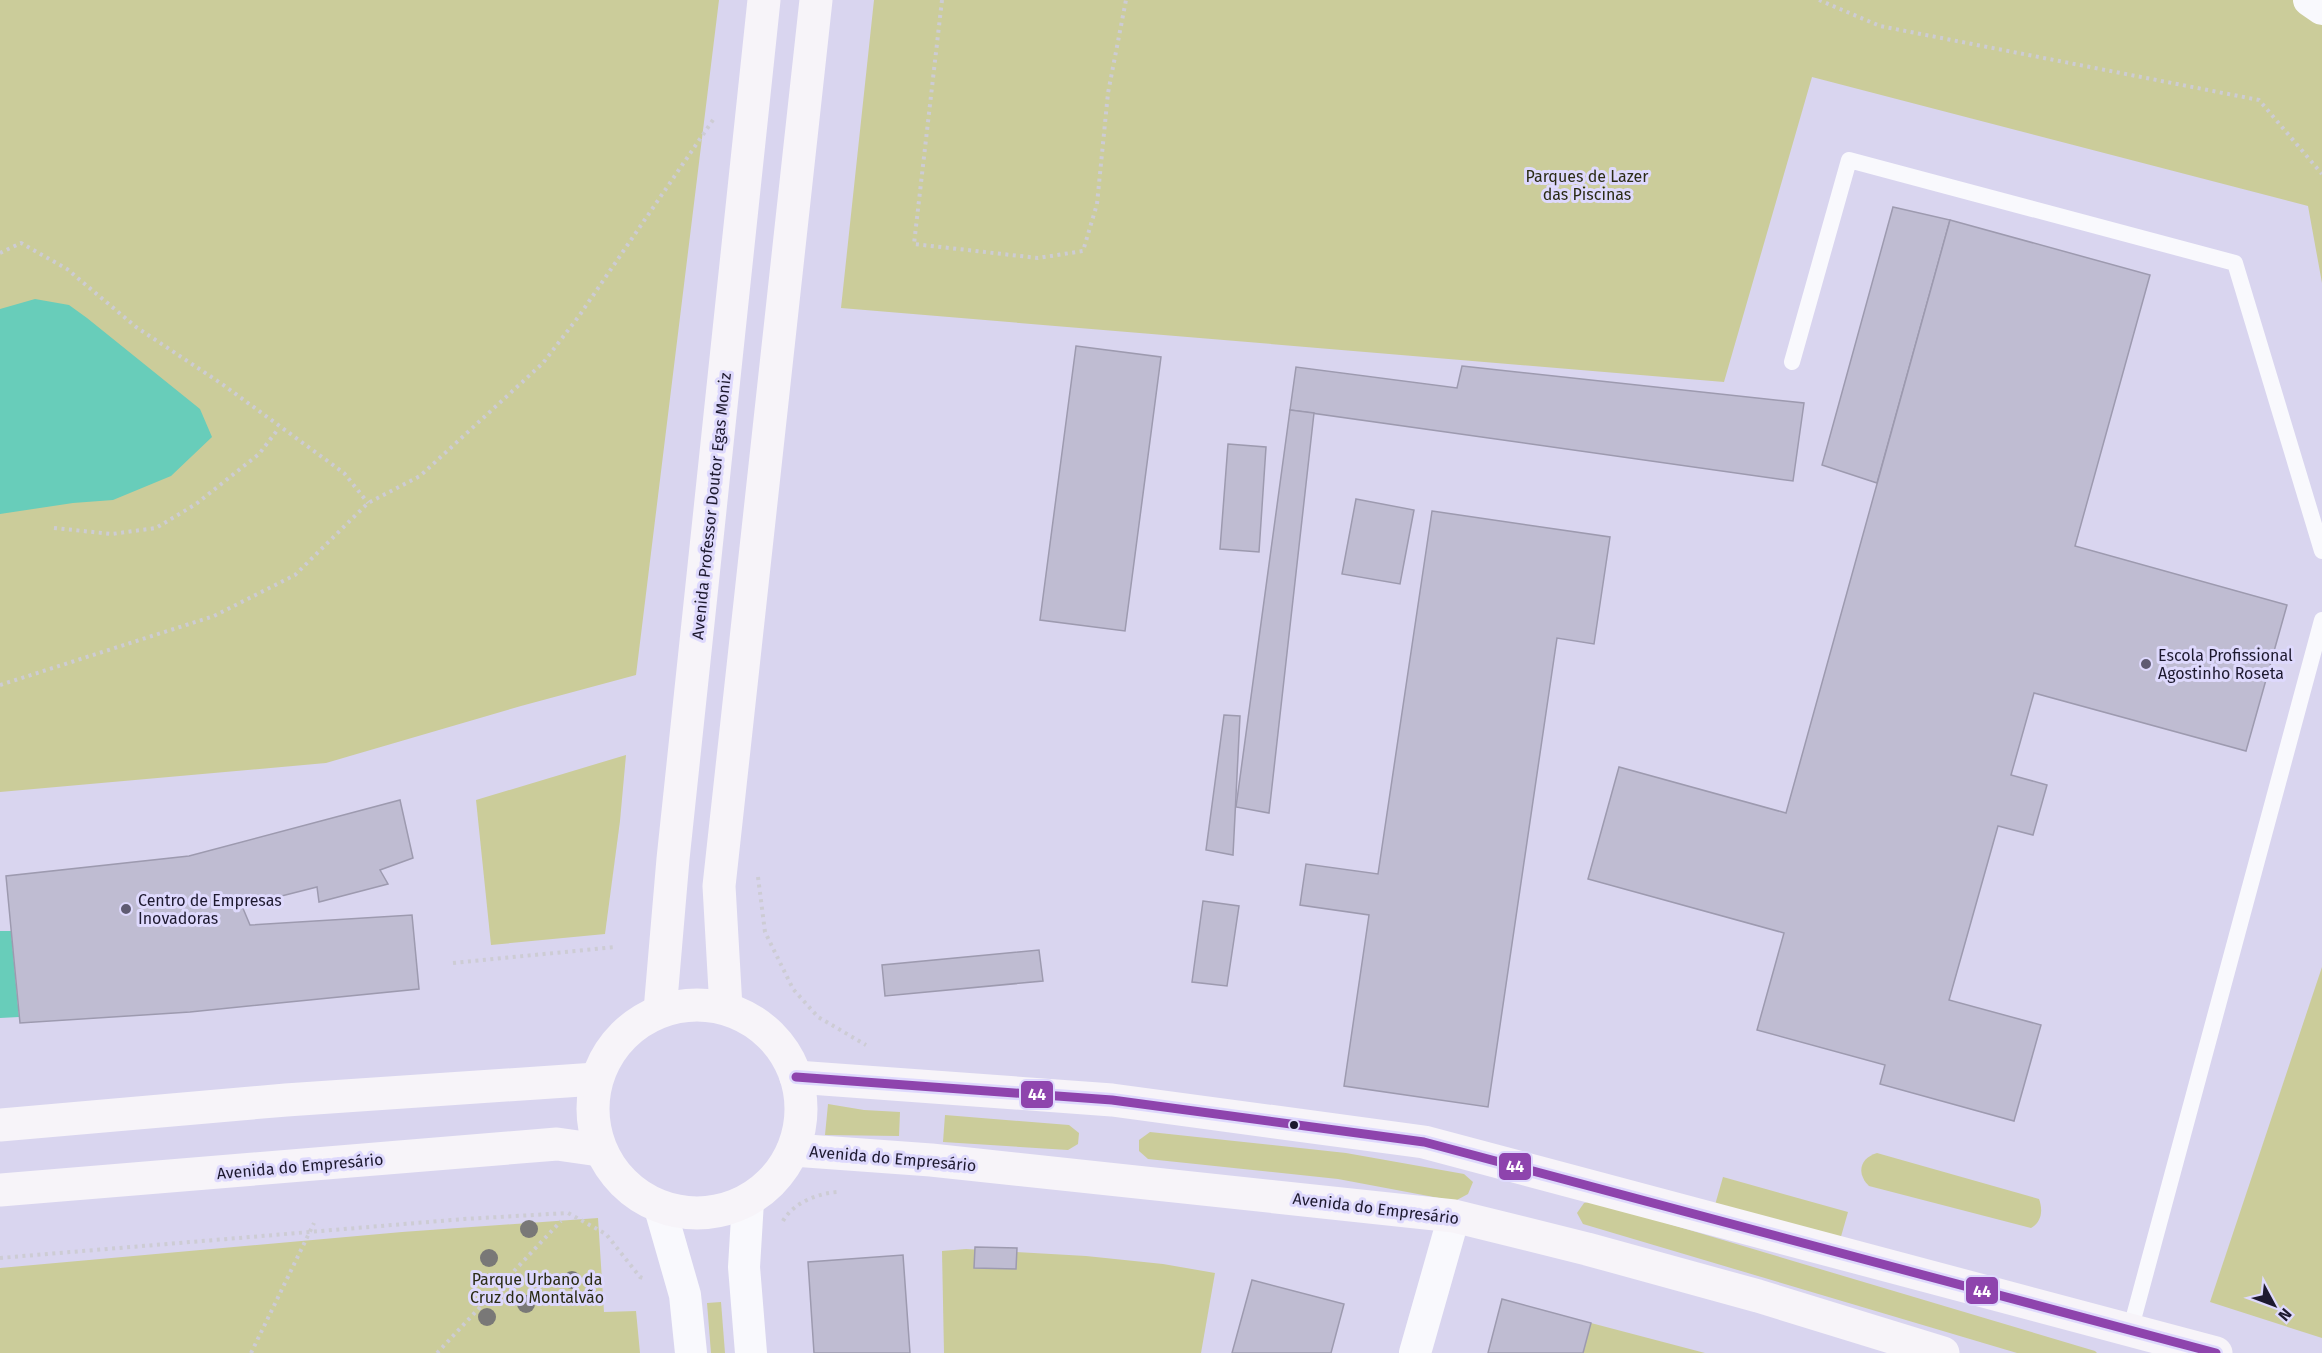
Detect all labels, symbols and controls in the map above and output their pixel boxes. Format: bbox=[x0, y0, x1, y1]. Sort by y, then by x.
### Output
park label: Parques de Lazer das Piscinas bbox=[1526, 167, 1649, 204]
street label: Avenida Professor Doutor Egas Moniz bbox=[688, 372, 735, 640]
place label: Escola Profissional Agostinho Roseta bbox=[2158, 646, 2293, 683]
marker: Escola Profissional Agostinho Roseta bbox=[2139, 657, 2153, 671]
place label: Centro de Empresas Inovadoras bbox=[138, 891, 282, 928]
marker: Centro de Empresas Inovadoras bbox=[119, 902, 133, 916]
line badge: 44 bbox=[1020, 1080, 1054, 1109]
text: 44 bbox=[1028, 1085, 1046, 1104]
unlabelled marker bbox=[1288, 1119, 1300, 1131]
street label: Avenida do Empresário bbox=[809, 1142, 977, 1175]
street label: Avenida do Empresário bbox=[216, 1150, 384, 1183]
line badge: 44 bbox=[1498, 1152, 1532, 1181]
text: 44 bbox=[1506, 1157, 1524, 1176]
street label: Avenida do Empresário bbox=[1292, 1189, 1460, 1228]
park label: Parque Urbano da Cruz do Montalvão bbox=[470, 1270, 604, 1307]
north arrow bbox=[2244, 1275, 2304, 1335]
line badge: 44 bbox=[1965, 1276, 1999, 1305]
text: 44 bbox=[1973, 1282, 1991, 1301]
text: N bbox=[2274, 1304, 2296, 1325]

